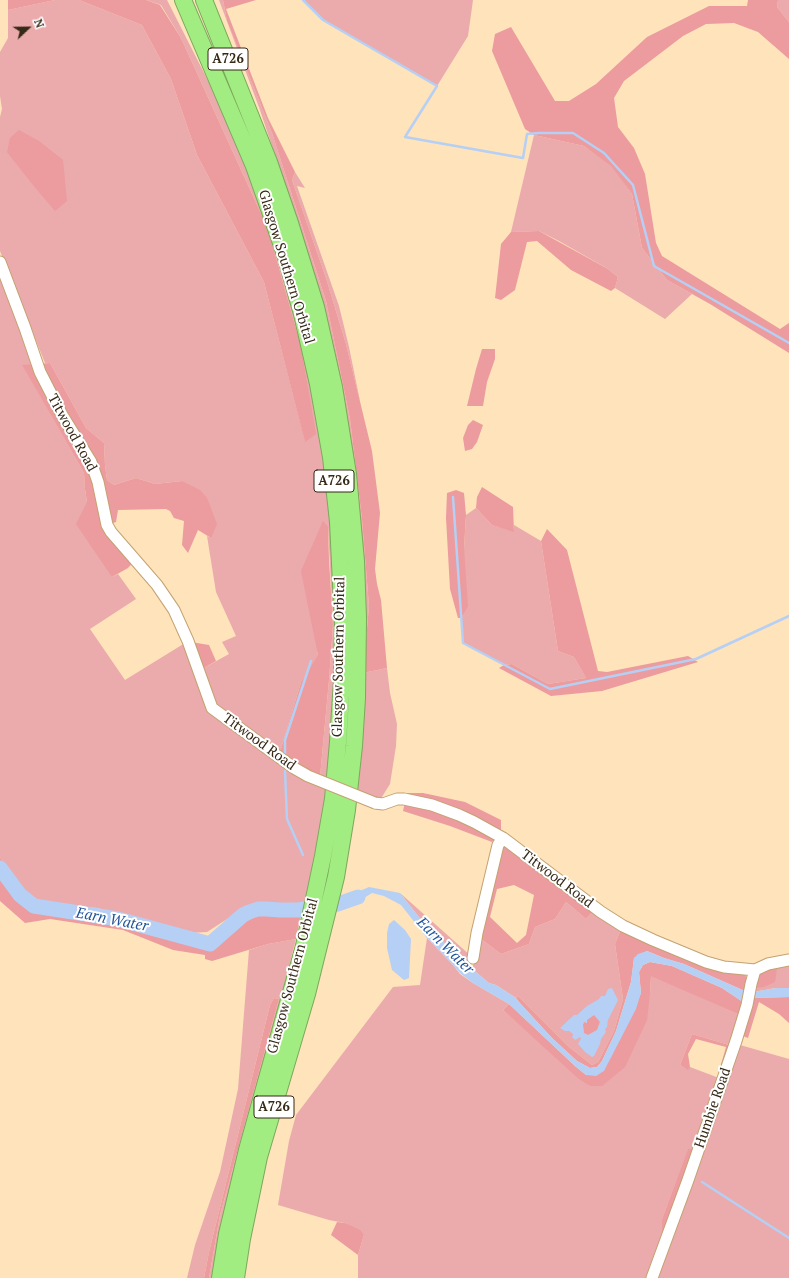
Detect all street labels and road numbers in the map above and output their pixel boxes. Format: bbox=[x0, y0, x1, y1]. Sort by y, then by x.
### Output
road number: A726 bbox=[208, 48, 248, 70]
street label: Glasgow Southern Orbital bbox=[255, 188, 317, 346]
street label: Titwood Road bbox=[44, 391, 100, 475]
road number: A726 bbox=[314, 470, 354, 492]
street label: Glasgow Southern Orbital bbox=[329, 577, 349, 737]
street label: Titwood Road bbox=[219, 710, 299, 774]
street label: Titwood Road bbox=[518, 846, 596, 912]
street label: Glasgow Southern Orbital bbox=[264, 896, 322, 1056]
street label: Humbie Road bbox=[691, 1066, 735, 1150]
road number: A726 bbox=[254, 1096, 294, 1118]

